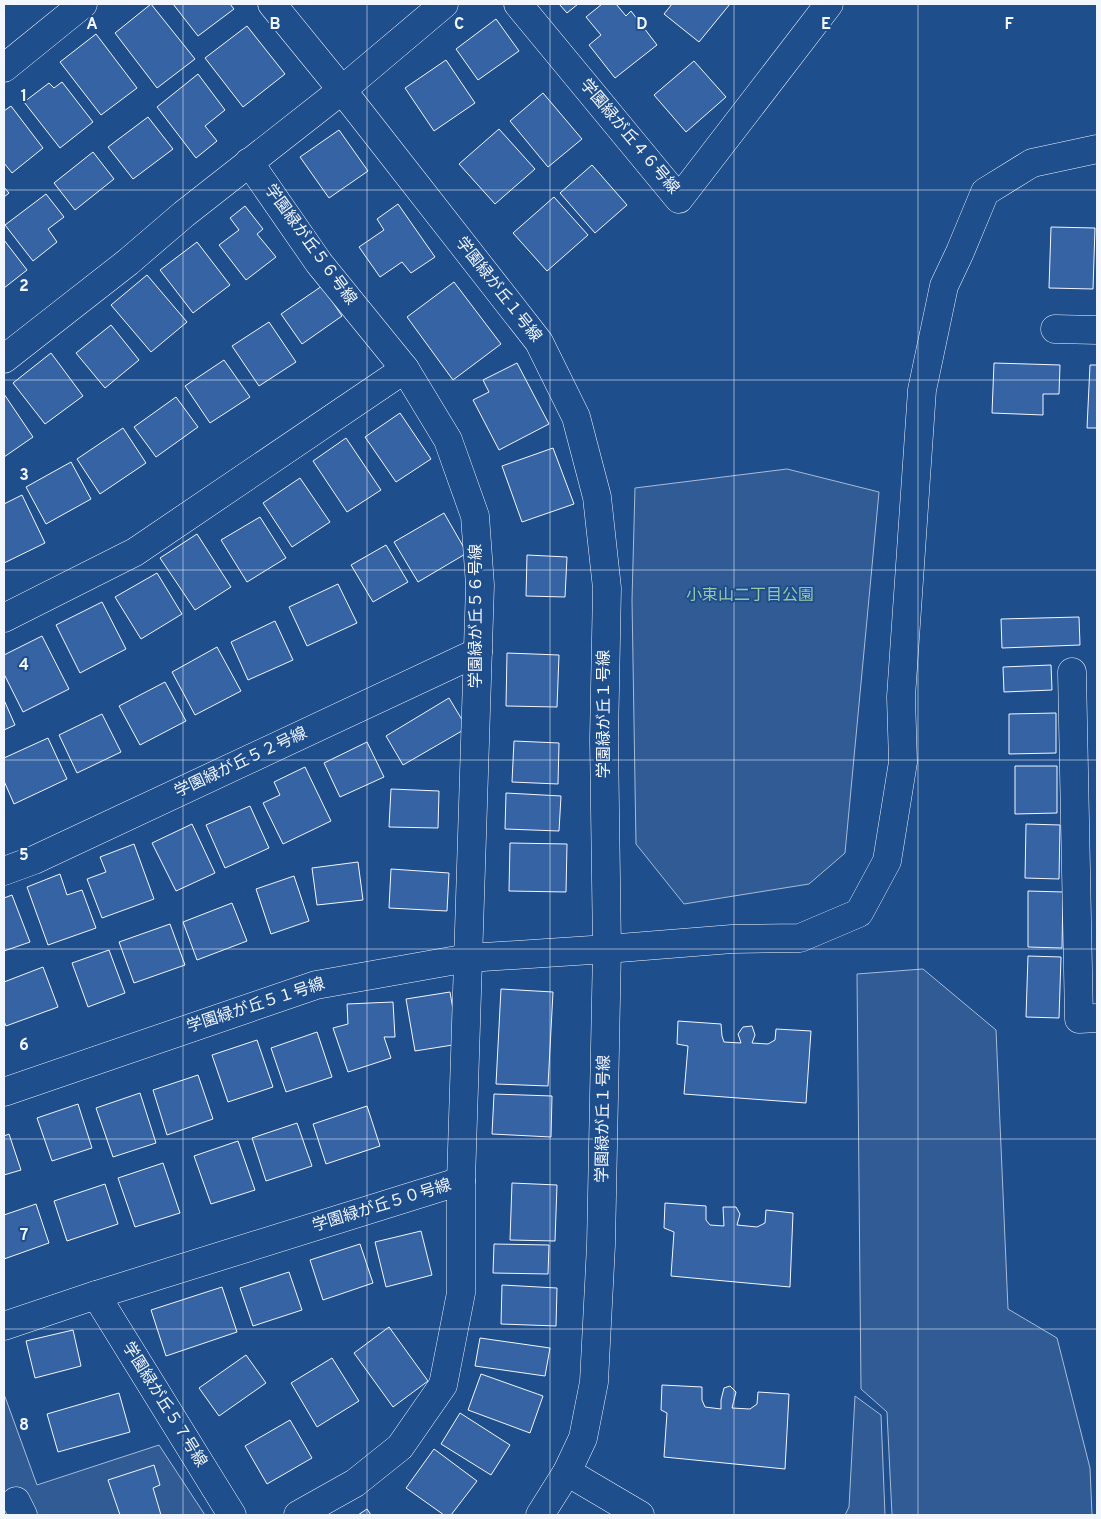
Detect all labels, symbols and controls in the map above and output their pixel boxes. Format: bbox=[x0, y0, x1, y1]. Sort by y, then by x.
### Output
text: A bbox=[86, 15, 98, 35]
text: B bbox=[269, 15, 281, 35]
text: C bbox=[454, 15, 464, 35]
text: D bbox=[636, 15, 648, 35]
text: E bbox=[821, 15, 831, 35]
text: F bbox=[1004, 15, 1014, 35]
street label: 学園緑が丘４６号線 bbox=[575, 75, 683, 199]
text: 1 bbox=[21, 87, 27, 107]
street label: 学園緑が丘５６号線 bbox=[260, 181, 360, 309]
street label: 学園緑が丘１号線 bbox=[451, 233, 545, 347]
text: 2 bbox=[19, 277, 29, 297]
text: 3 bbox=[19, 466, 29, 486]
street label: 学園緑が丘５６号線 bbox=[467, 544, 487, 688]
park label: 小束山二丁目公園 bbox=[686, 586, 814, 606]
street label: 学園緑が丘１号線 bbox=[595, 650, 615, 778]
text: 4 bbox=[19, 656, 29, 676]
street label: 学園緑が丘５２号線 bbox=[172, 724, 310, 802]
text: 5 bbox=[19, 846, 29, 866]
street label: 学園緑が丘５１号線 bbox=[184, 974, 328, 1038]
text: 6 bbox=[19, 1036, 29, 1056]
street label: 学園緑が丘１号線 bbox=[593, 1055, 615, 1183]
street label: 学園緑が丘５０号線 bbox=[310, 1175, 454, 1237]
text: 7 bbox=[20, 1226, 28, 1246]
street label: 学園緑が丘５７号線 bbox=[117, 1339, 211, 1471]
text: 8 bbox=[19, 1416, 29, 1436]

